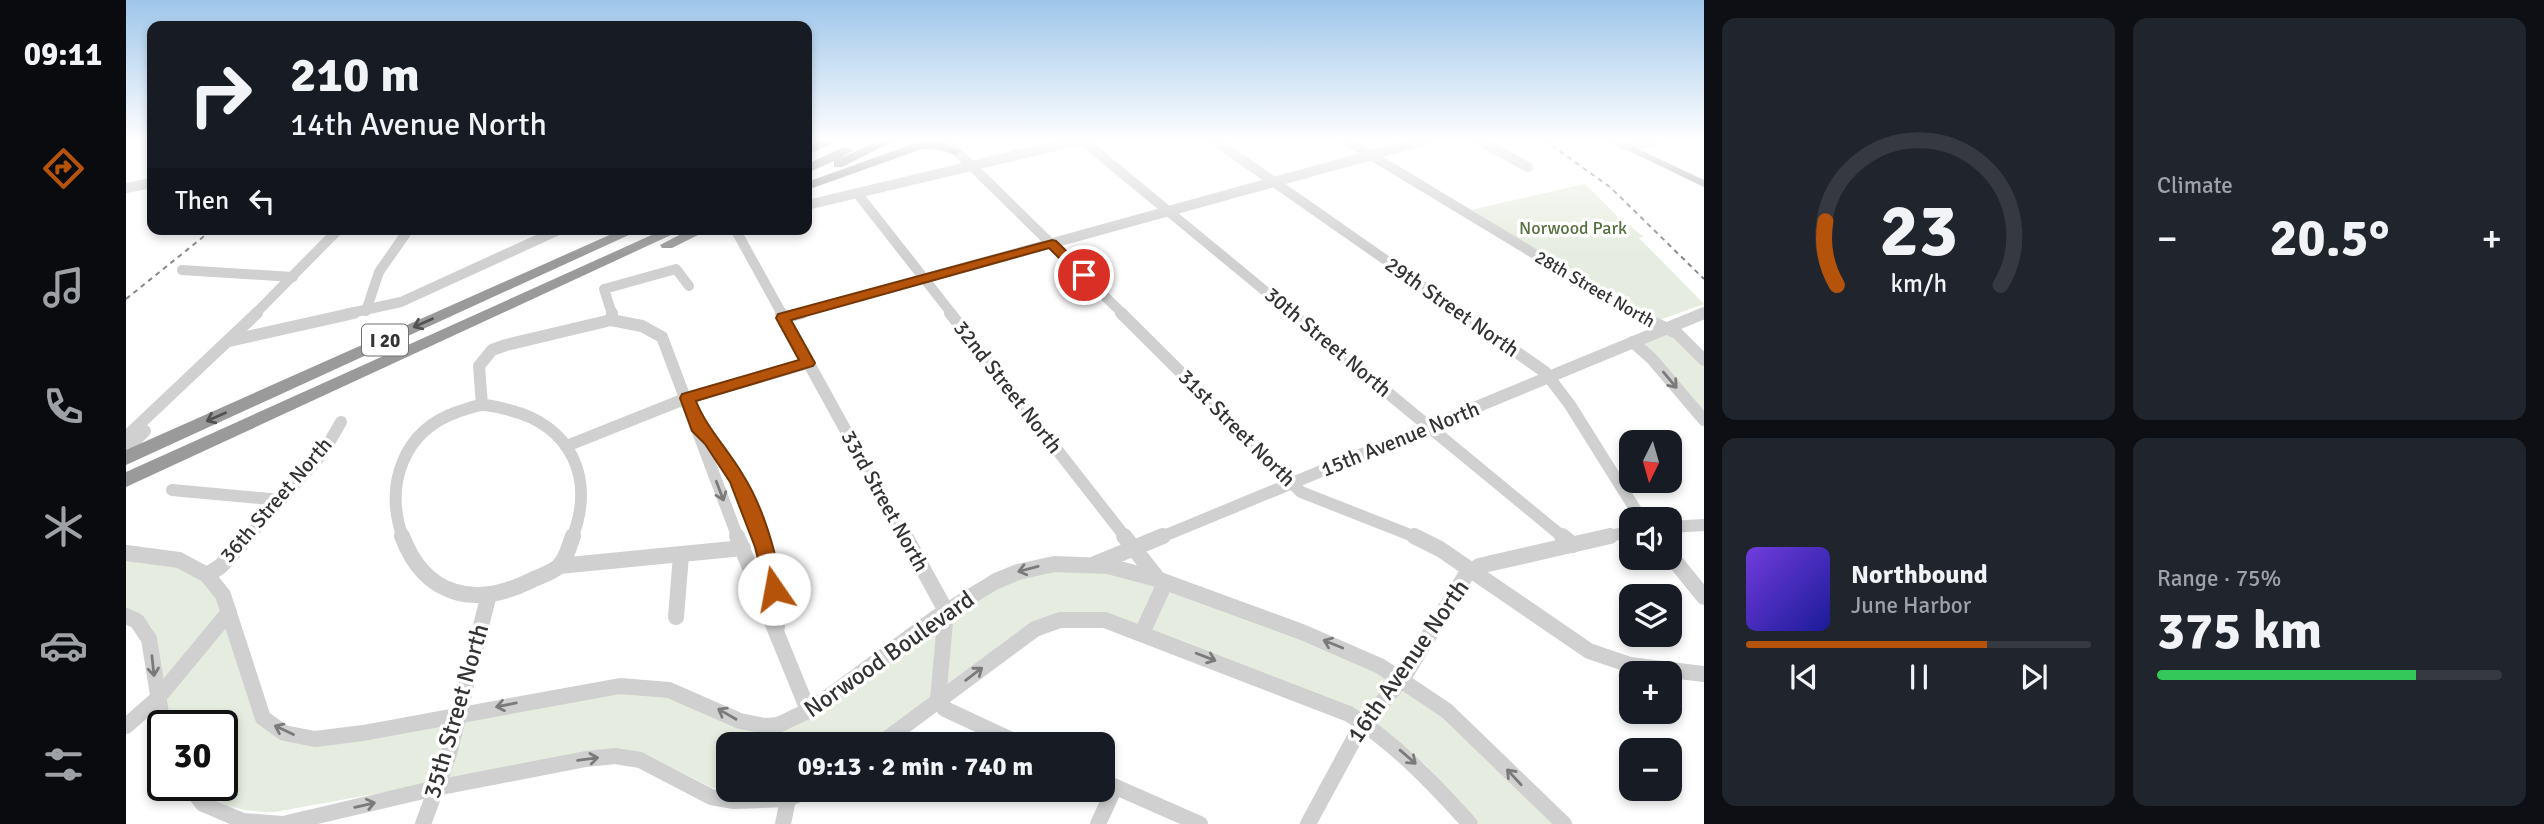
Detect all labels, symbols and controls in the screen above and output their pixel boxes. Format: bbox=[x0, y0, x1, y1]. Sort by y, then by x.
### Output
text: 09:11 bbox=[24, 35, 102, 74]
text: 210 m bbox=[290, 45, 420, 105]
icon: right bbox=[175, 49, 266, 140]
text: 14th Avenue North bbox=[290, 105, 547, 144]
icon: directions bbox=[39, 144, 88, 193]
text: Climate bbox=[2157, 171, 2233, 200]
icon: left bbox=[243, 182, 281, 220]
text: Then bbox=[175, 185, 229, 217]
text: 23 bbox=[1879, 187, 1958, 276]
text: 20.5° bbox=[2270, 206, 2389, 270]
text: − bbox=[2157, 215, 2178, 262]
text: + bbox=[2481, 215, 2502, 262]
park label: Norwood Park bbox=[1519, 217, 1627, 239]
pin bbox=[1054, 245, 1114, 305]
street label: 28th Street North bbox=[1531, 246, 1659, 332]
street label: 29th Street North bbox=[1380, 251, 1524, 363]
icon: arrive bbox=[1065, 256, 1103, 294]
icon: music bbox=[39, 263, 88, 312]
text: km/h bbox=[1890, 268, 1947, 299]
street label: 30th Street North bbox=[1259, 281, 1397, 403]
street label: 32nd Street North bbox=[948, 315, 1068, 459]
one-way arrow bbox=[413, 317, 434, 330]
road number: I 20 bbox=[362, 324, 408, 356]
street label: 31st Street North bbox=[1173, 364, 1301, 492]
one-way arrow bbox=[1662, 371, 1678, 389]
icon: phone bbox=[39, 382, 88, 431]
street label: 15th Avenue North bbox=[1317, 395, 1483, 483]
one-way arrow bbox=[206, 411, 227, 425]
street label: 33rd Street North bbox=[835, 426, 935, 576]
north arrow bbox=[1619, 430, 1682, 494]
map controls bbox=[1619, 430, 1682, 801]
street label: 36th Street North bbox=[215, 432, 337, 568]
one-way arrow bbox=[715, 480, 728, 501]
icon: climate bbox=[39, 502, 88, 551]
button: sound bbox=[1619, 507, 1682, 570]
position arrow bbox=[737, 552, 811, 626]
text: Northbound bbox=[1851, 559, 1988, 591]
one-way arrow bbox=[1017, 563, 1039, 576]
text: Range · 75% bbox=[2157, 564, 2281, 593]
street label: 16th Avenue North bbox=[1340, 574, 1476, 748]
street label: Norwood Boulevard bbox=[798, 584, 980, 724]
button: layers bbox=[1619, 584, 1682, 647]
text: June Harbor bbox=[1851, 591, 1971, 620]
text: 375 km bbox=[2157, 599, 2322, 663]
street label: 35th Street North bbox=[417, 620, 495, 802]
icon: car bbox=[39, 621, 88, 670]
one-way arrow bbox=[1322, 637, 1344, 650]
one-way arrow bbox=[1194, 651, 1216, 664]
one-way arrow bbox=[147, 654, 160, 676]
icon: previous bbox=[1785, 658, 1823, 696]
icon: pause bbox=[1900, 658, 1938, 696]
icon: next bbox=[2015, 658, 2053, 696]
button: + bbox=[1619, 661, 1682, 724]
one-way arrow bbox=[964, 666, 982, 681]
one-way arrow bbox=[495, 699, 518, 713]
one-way arrow bbox=[717, 707, 737, 721]
speed limit sign: 30 bbox=[147, 710, 238, 801]
one-way arrow bbox=[274, 722, 294, 736]
button: − bbox=[1619, 738, 1682, 801]
icon: filters bbox=[39, 740, 88, 789]
one-way arrow bbox=[1398, 749, 1416, 765]
text: 09:13 · 2 min · 740 m bbox=[798, 751, 1033, 783]
one-way arrow bbox=[576, 753, 599, 766]
one-way arrow bbox=[1506, 769, 1523, 786]
one-way arrow bbox=[353, 797, 376, 811]

